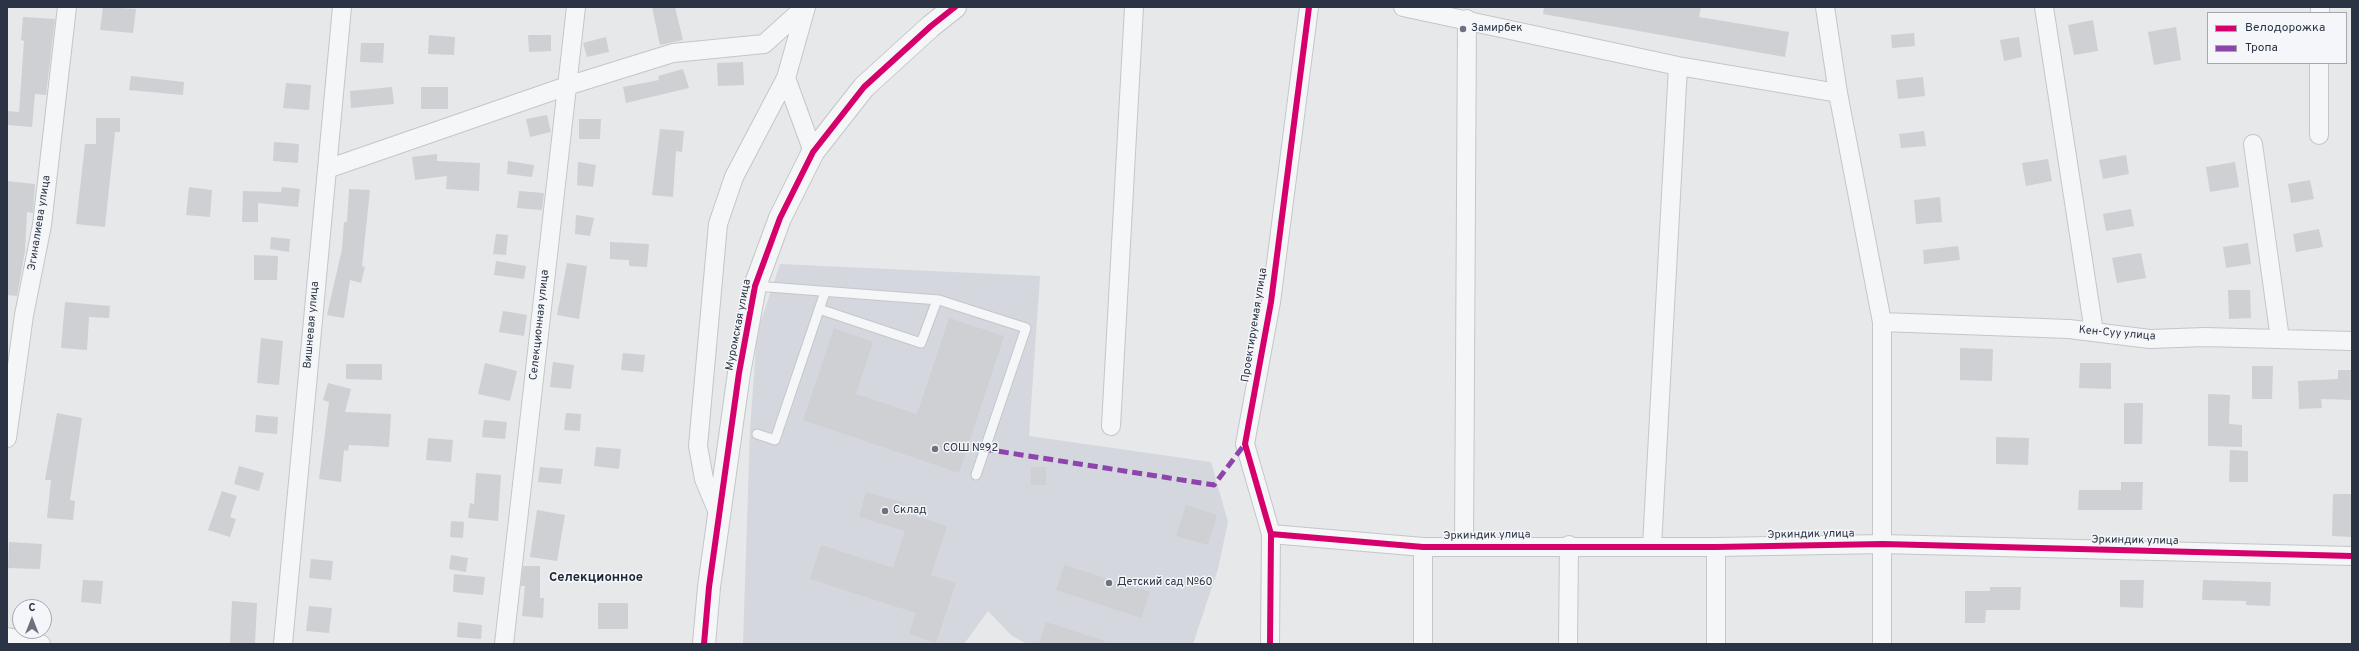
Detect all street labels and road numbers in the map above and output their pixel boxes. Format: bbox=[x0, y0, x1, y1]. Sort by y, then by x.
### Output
street label: Эгиналиева улица bbox=[26, 174, 54, 272]
street label: Проектируемая улица bbox=[1239, 267, 1271, 383]
street label: Селекционная улица bbox=[528, 269, 552, 381]
street label: Муромская улица bbox=[724, 278, 754, 372]
street label: Вишневая улица bbox=[302, 281, 322, 369]
street label: Кен-Суу улица bbox=[2078, 324, 2156, 344]
street label: Эркиндик улица bbox=[1767, 528, 1855, 542]
street label: Эркиндик улица bbox=[1443, 529, 1531, 543]
street label: Эркиндик улица bbox=[2091, 534, 2179, 548]

